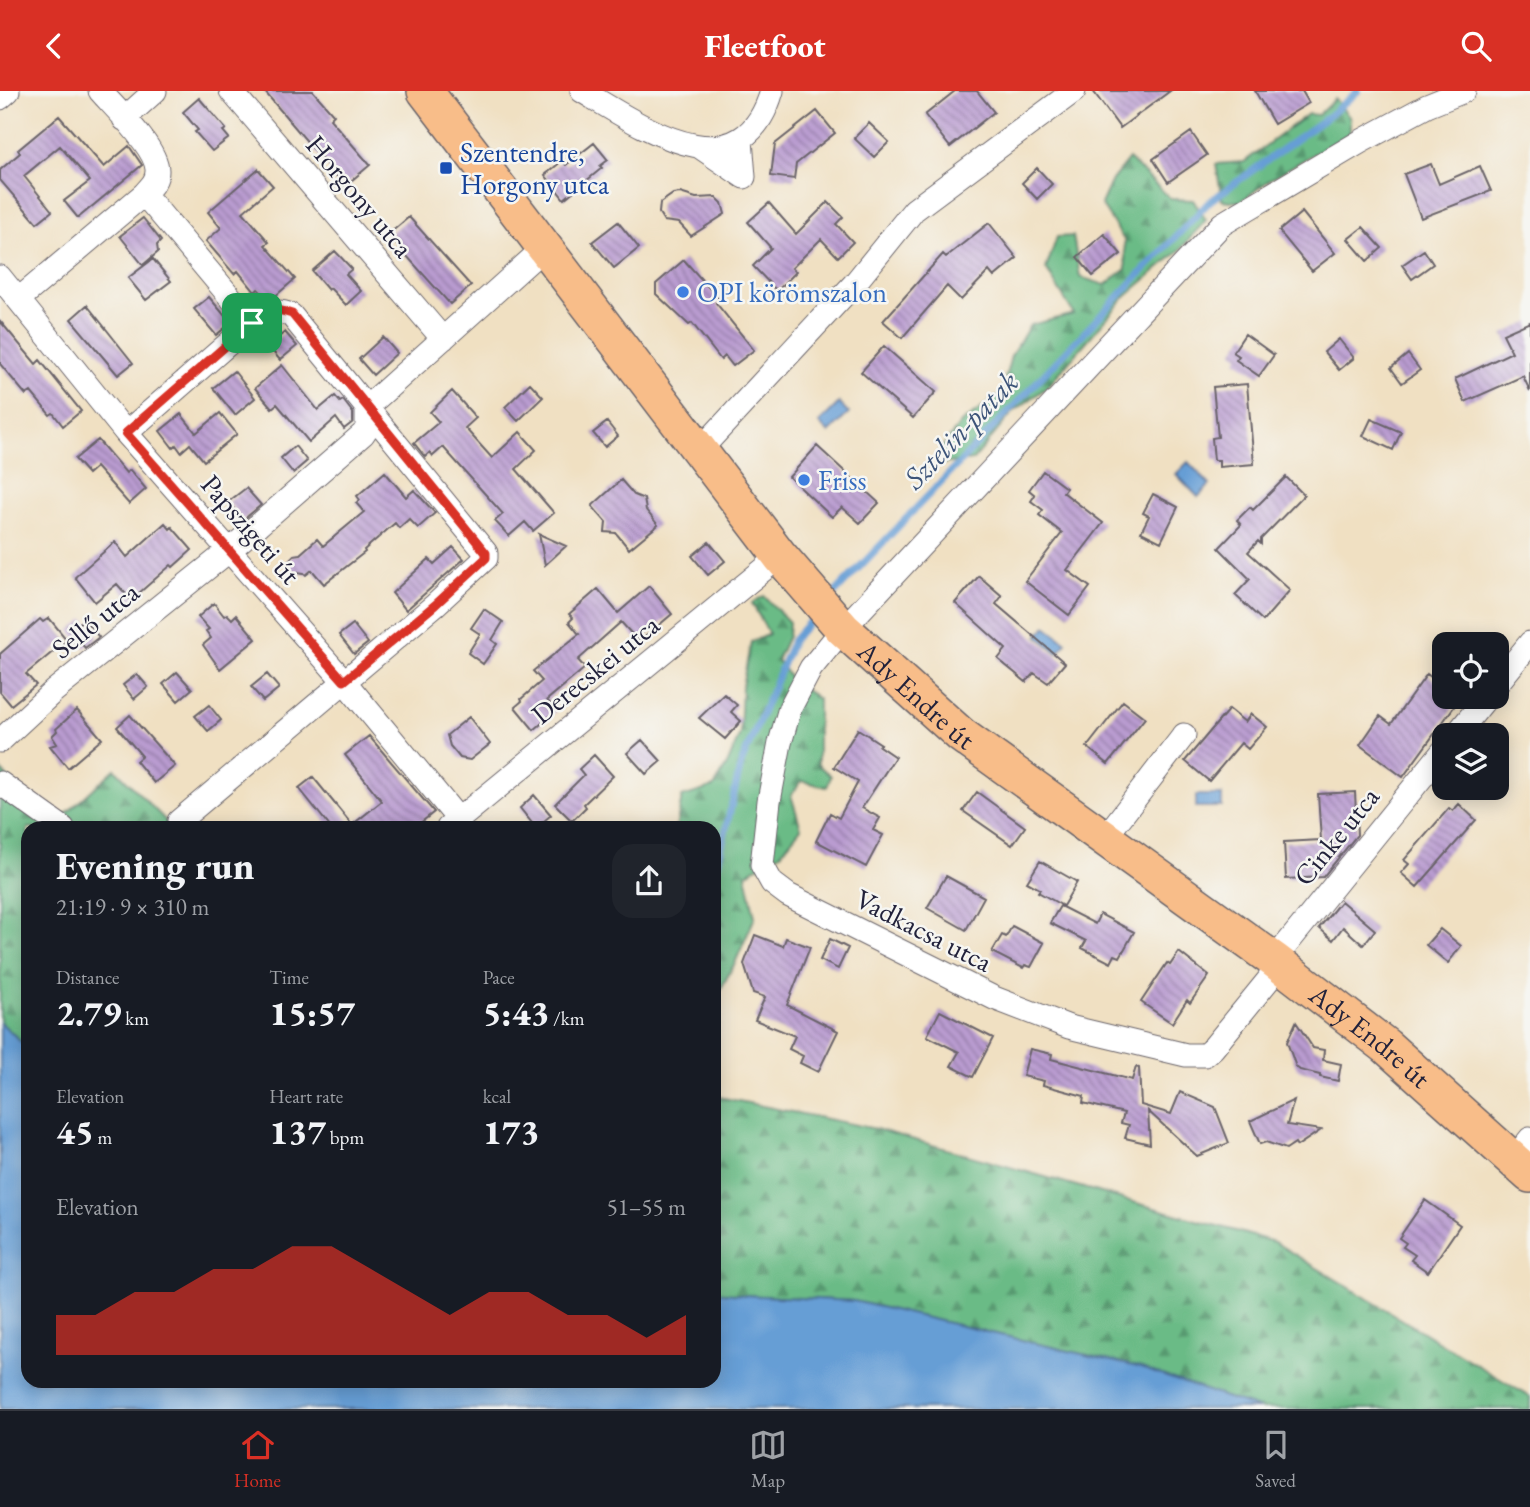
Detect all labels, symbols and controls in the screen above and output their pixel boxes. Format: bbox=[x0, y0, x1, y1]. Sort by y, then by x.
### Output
text: Fleetfoot bbox=[704, 25, 826, 67]
icon: back bbox=[35, 27, 73, 65]
icon: search bbox=[1457, 27, 1495, 65]
street label: Horgony utca bbox=[298, 127, 422, 265]
place label: Szentendre, Horgony utca bbox=[460, 134, 610, 202]
marker: Szentendre, Horgony utca bbox=[438, 160, 454, 176]
place label: OPI körömszalon bbox=[697, 274, 887, 310]
marker: OPI körömszalon bbox=[675, 284, 691, 300]
pin bbox=[222, 293, 282, 353]
icon: arrive bbox=[233, 304, 271, 342]
water label: Sztelin-patak bbox=[894, 362, 1027, 498]
place label: Friss bbox=[818, 462, 867, 498]
street label: Papszigeti út bbox=[193, 467, 309, 592]
marker: Friss bbox=[796, 472, 812, 488]
street label: Sellő utca bbox=[44, 573, 147, 666]
street label: Derecskei utca bbox=[524, 606, 667, 732]
street label: Ady Endre út bbox=[849, 632, 982, 757]
map controls bbox=[1432, 632, 1509, 800]
button: locate bbox=[1432, 632, 1509, 709]
button: layers bbox=[1432, 723, 1509, 800]
street label: Cinke utca bbox=[1285, 779, 1387, 893]
text: Evening run bbox=[56, 841, 254, 890]
button: share bbox=[612, 844, 686, 918]
street label: Vadkacsa utca bbox=[850, 880, 999, 980]
text: 21:19 · 9 × 310 m bbox=[56, 892, 209, 922]
text: Distance bbox=[56, 965, 119, 990]
text: Time bbox=[269, 965, 309, 990]
text: Pace bbox=[483, 965, 515, 990]
street label: Ady Endre út bbox=[1302, 975, 1438, 1096]
text: 2.79 bbox=[56, 990, 122, 1035]
text: 15:57 bbox=[269, 990, 355, 1035]
text: 5:43 bbox=[483, 990, 549, 1035]
text: km bbox=[122, 1006, 149, 1031]
text: /km bbox=[549, 1006, 585, 1031]
text: Elevation bbox=[56, 1084, 124, 1109]
text: Heart rate bbox=[269, 1084, 343, 1109]
text: kcal bbox=[483, 1084, 511, 1109]
text: 45 bbox=[56, 1109, 94, 1154]
text: 137 bbox=[269, 1109, 326, 1154]
text: 173 bbox=[483, 1109, 539, 1154]
text: m bbox=[94, 1125, 112, 1150]
text: bpm bbox=[326, 1125, 364, 1150]
text: Elevation bbox=[56, 1192, 139, 1222]
text: 51–55 m bbox=[607, 1192, 686, 1222]
tab: Home bbox=[234, 1426, 281, 1493]
tab: Map bbox=[749, 1426, 787, 1493]
tab: Saved bbox=[1255, 1426, 1296, 1493]

